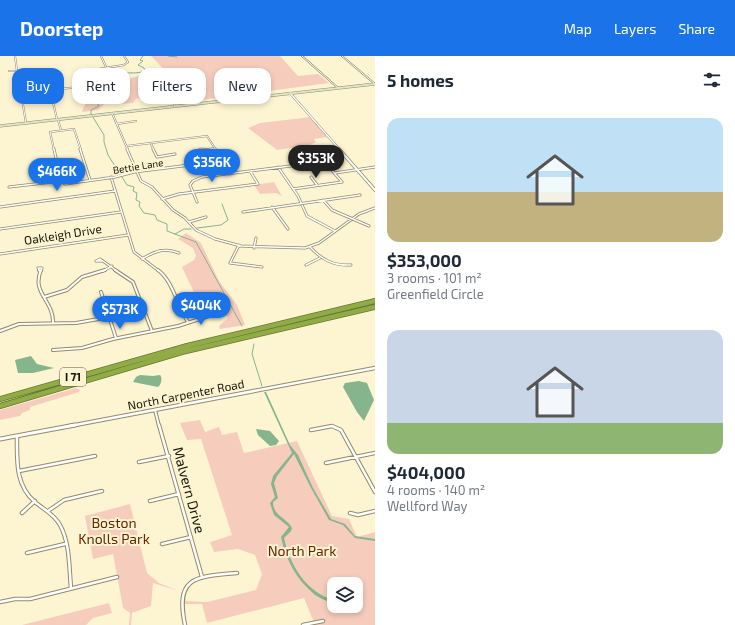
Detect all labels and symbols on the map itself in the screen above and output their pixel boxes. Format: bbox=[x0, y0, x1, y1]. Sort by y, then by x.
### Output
pin: $353K bbox=[288, 145, 344, 179]
pin: $356K bbox=[184, 149, 240, 183]
street label: Bettie Lane bbox=[112, 156, 164, 176]
pin: $466K bbox=[29, 158, 85, 192]
street label: Oakleigh Drive bbox=[23, 221, 103, 247]
pin: $404K bbox=[173, 292, 229, 326]
pin: $573K bbox=[92, 296, 148, 330]
road number: I 71 bbox=[60, 368, 86, 386]
street label: North Carpenter Road bbox=[126, 376, 245, 412]
street label: Malvern Drive bbox=[170, 445, 209, 535]
park label: Boston Knolls Park bbox=[78, 514, 150, 547]
park label: North Park bbox=[268, 542, 336, 559]

